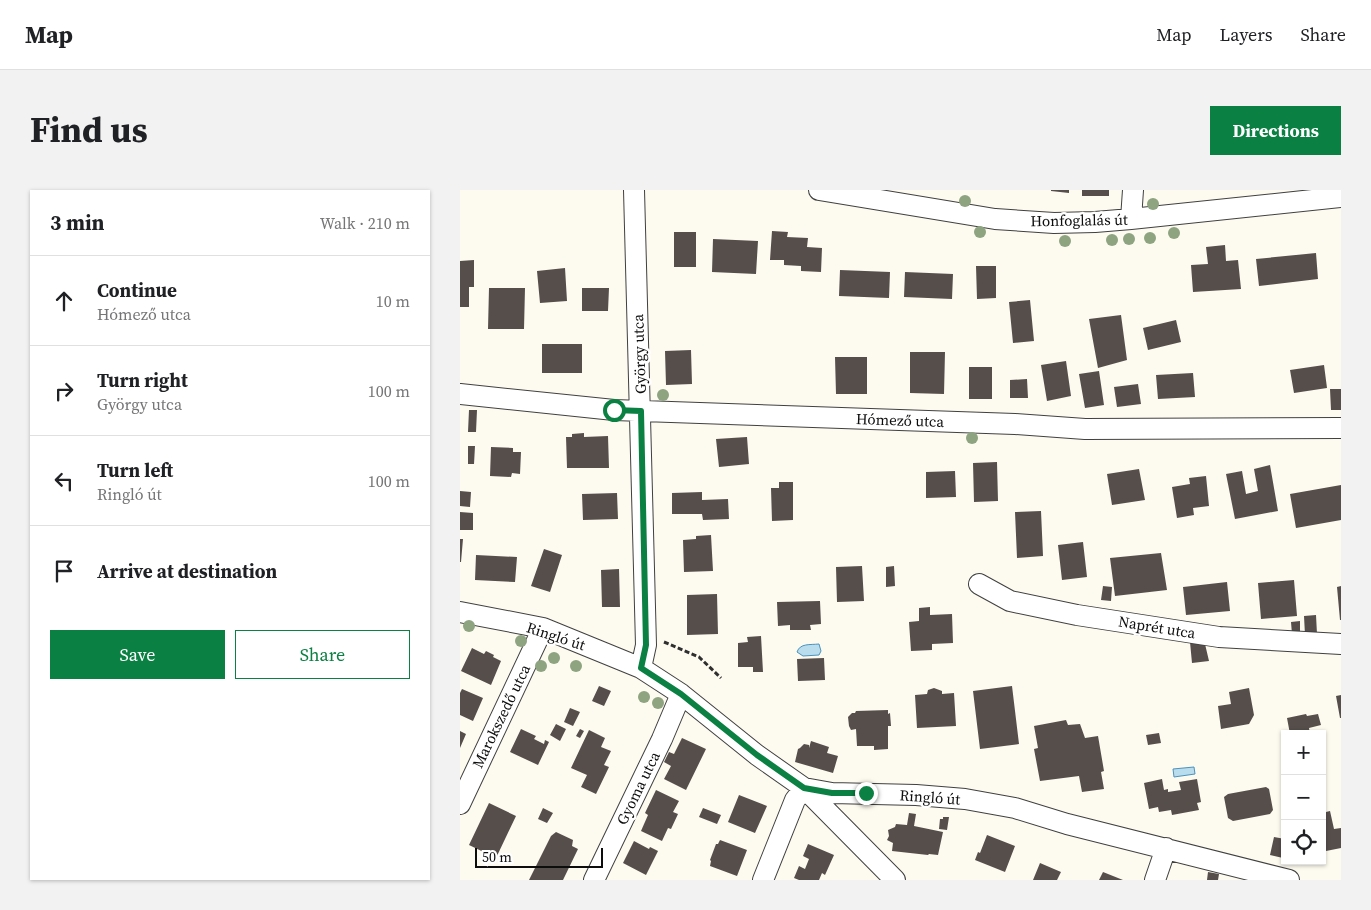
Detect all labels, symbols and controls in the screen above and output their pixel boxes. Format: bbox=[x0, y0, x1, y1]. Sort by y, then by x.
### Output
text: Map bbox=[25, 18, 73, 51]
text: Map bbox=[1156, 22, 1191, 47]
text: Layers bbox=[1219, 22, 1272, 47]
text: Share bbox=[1300, 22, 1346, 47]
text: Find us bbox=[30, 106, 148, 154]
button: Directions bbox=[1210, 106, 1341, 155]
text: 3 min bbox=[50, 208, 105, 237]
street label: Honfoglalás út bbox=[1030, 209, 1128, 231]
text: Walk · 210 m bbox=[320, 212, 410, 234]
text: Continue bbox=[97, 277, 177, 303]
icon: ahead bbox=[50, 287, 78, 315]
text: 10 m bbox=[376, 290, 410, 312]
text: Hómező utca bbox=[97, 303, 191, 325]
street label: György utca bbox=[627, 313, 651, 394]
text: Turn right bbox=[97, 367, 188, 393]
icon: right bbox=[50, 377, 78, 405]
text: 100 m bbox=[368, 380, 410, 402]
text: György utca bbox=[97, 393, 182, 415]
route start bbox=[603, 399, 626, 422]
street label: Hómező utca bbox=[856, 408, 945, 432]
text: Turn left bbox=[97, 457, 173, 483]
icon: left bbox=[50, 467, 78, 495]
text: 100 m bbox=[368, 470, 410, 492]
text: Ringló út bbox=[97, 483, 162, 505]
icon: arrive bbox=[50, 557, 78, 585]
text: Arrive at destination bbox=[97, 558, 277, 584]
street label: Naprét utca bbox=[1117, 611, 1197, 644]
street label: Ringló út bbox=[524, 617, 588, 655]
button: Save bbox=[50, 630, 225, 679]
button: Share bbox=[235, 630, 410, 679]
street label: Marokszedő utca bbox=[467, 660, 535, 771]
map controls bbox=[1281, 730, 1326, 865]
button: + bbox=[1281, 730, 1326, 775]
street label: Gyoma utca bbox=[611, 748, 665, 828]
button: − bbox=[1281, 775, 1326, 820]
route end bbox=[855, 782, 878, 805]
street label: Ringló út bbox=[899, 784, 961, 810]
button: locate bbox=[1281, 820, 1326, 865]
scale bar bbox=[475, 845, 602, 868]
text: 50 m bbox=[482, 847, 512, 867]

